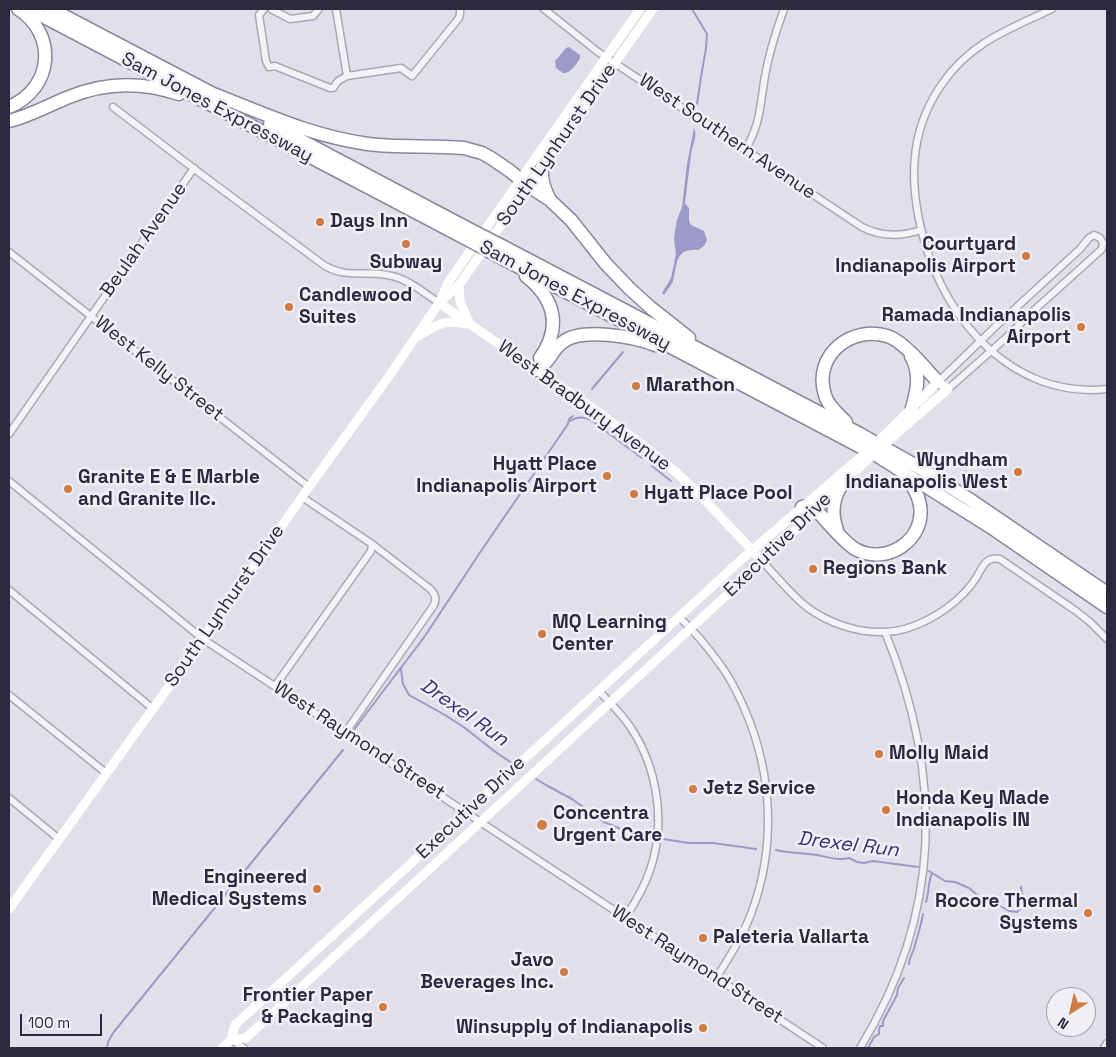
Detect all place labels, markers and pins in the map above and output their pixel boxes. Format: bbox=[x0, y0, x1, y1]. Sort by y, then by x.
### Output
place label: Days Inn bbox=[330, 211, 408, 233]
marker: Days Inn bbox=[314, 216, 326, 228]
place label: Courtyard Indianapolis Airport bbox=[835, 234, 1016, 278]
marker: Subway bbox=[400, 238, 412, 250]
marker: Courtyard Indianapolis Airport bbox=[1020, 250, 1032, 262]
place label: Subway bbox=[370, 252, 442, 274]
place label: Candlewood Suites bbox=[299, 285, 412, 329]
marker: Candlewood Suites bbox=[283, 301, 295, 313]
place label: Ramada Indianapolis Airport bbox=[882, 305, 1071, 349]
marker: Ramada Indianapolis Airport bbox=[1075, 321, 1087, 333]
place label: Marathon bbox=[646, 375, 735, 397]
marker: Marathon bbox=[630, 380, 642, 392]
place label: Wyndham Indianapolis West bbox=[845, 450, 1008, 494]
place label: Hyatt Place Indianapolis Airport bbox=[416, 454, 597, 498]
marker: Wyndham Indianapolis West bbox=[1012, 466, 1024, 478]
place label: Granite E & E Marble and Granite llc. bbox=[78, 467, 260, 511]
marker: Hyatt Place Indianapolis Airport bbox=[601, 470, 613, 482]
marker: Granite E & E Marble and Granite llc. bbox=[62, 483, 74, 495]
place label: Hyatt Place Pool bbox=[644, 483, 793, 505]
marker: Hyatt Place Pool bbox=[628, 488, 640, 500]
place label: Regions Bank bbox=[823, 558, 947, 580]
marker: Regions Bank bbox=[807, 563, 819, 575]
place label: MQ Learning Center bbox=[552, 612, 667, 656]
marker: MQ Learning Center bbox=[536, 628, 548, 640]
place label: Molly Maid bbox=[889, 743, 989, 765]
marker: Molly Maid bbox=[873, 748, 885, 760]
place label: Jetz Service bbox=[703, 778, 815, 800]
marker: Jetz Service bbox=[687, 783, 699, 795]
place label: Honda Key Made Indianapolis IN bbox=[896, 788, 1049, 832]
place label: Concentra Urgent Care bbox=[553, 803, 662, 847]
marker: Honda Key Made Indianapolis IN bbox=[880, 804, 892, 816]
marker: Concentra Urgent Care bbox=[535, 818, 549, 832]
place label: Engineered Medical Systems bbox=[152, 867, 307, 911]
marker: Engineered Medical Systems bbox=[311, 883, 323, 895]
place label: Rocore Thermal Systems bbox=[935, 891, 1078, 935]
marker: Rocore Thermal Systems bbox=[1082, 907, 1094, 919]
place label: Paleteria Vallarta bbox=[713, 927, 869, 949]
marker: Paleteria Vallarta bbox=[697, 932, 709, 944]
place label: Javo Beverages Inc. bbox=[420, 950, 554, 994]
marker: Javo Beverages Inc. bbox=[558, 966, 570, 978]
place label: Frontier Paper & Packaging bbox=[243, 985, 373, 1029]
marker: Frontier Paper & Packaging bbox=[377, 1001, 389, 1013]
place label: Winsupply of Indianapolis bbox=[456, 1017, 693, 1039]
marker: Winsupply of Indianapolis bbox=[697, 1022, 709, 1034]

